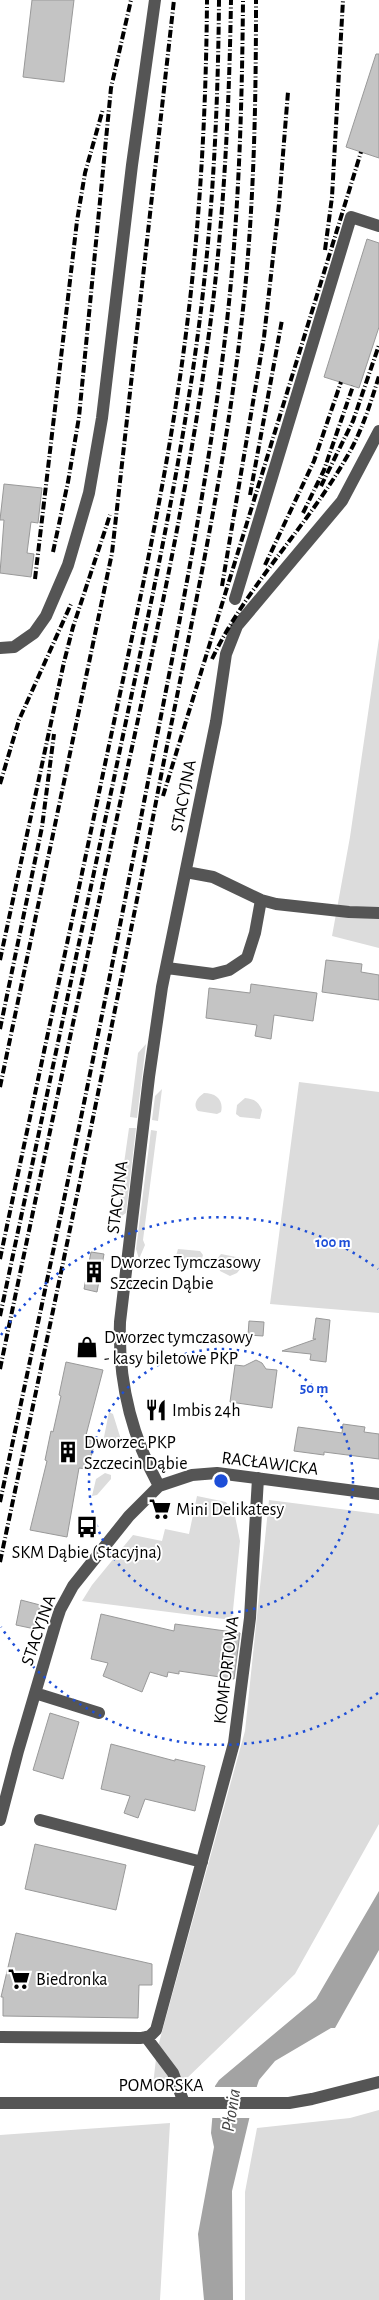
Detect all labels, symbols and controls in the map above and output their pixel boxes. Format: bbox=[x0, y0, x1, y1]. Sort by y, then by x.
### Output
street label: STACYJNA bbox=[168, 758, 200, 834]
street label: STACYJNA bbox=[105, 1159, 131, 1235]
text: 100 m bbox=[315, 1235, 351, 1250]
place label: Dworzec Tymczasowy Szczecin Dąbie bbox=[110, 1254, 261, 1293]
building icon: Dworzec Tymczasowy Szczecin Dąbie bbox=[81, 1259, 107, 1285]
place label: Dworzec tymczasowy - kasy biletowe PKP bbox=[104, 1329, 253, 1368]
shop icon: Dworzec tymczasowy - kasy biletowe PKP bbox=[74, 1334, 100, 1360]
text: 50 m bbox=[300, 1381, 328, 1396]
restaurant icon: Imbis 24h bbox=[143, 1397, 169, 1423]
place label: Imbis 24h bbox=[172, 1402, 241, 1420]
place label: Dworzec PKP Szczecin Dąbie bbox=[84, 1434, 187, 1473]
building icon: Dworzec PKP Szczecin Dąbie bbox=[55, 1439, 81, 1465]
street label: RACŁAWICKA bbox=[220, 1449, 320, 1479]
centre of rings bbox=[212, 1472, 230, 1490]
supermarket icon: Mini Delikatesy bbox=[147, 1496, 173, 1522]
place label: Mini Delikatesy bbox=[176, 1501, 285, 1519]
bus stop icon: SKM Dąbie (Stacyjna) bbox=[74, 1514, 100, 1540]
place label: SKM Dąbie (Stacyjna) bbox=[12, 1544, 162, 1562]
street label: STACYJNA bbox=[18, 1592, 60, 1668]
street label: KOMFORTOWA bbox=[211, 1614, 243, 1725]
supermarket icon: Biedronka bbox=[6, 1966, 32, 1992]
place label: Biedronka bbox=[36, 1971, 108, 1989]
street label: POMORSKA bbox=[118, 2077, 204, 2095]
water label: Płonia bbox=[219, 2087, 244, 2133]

